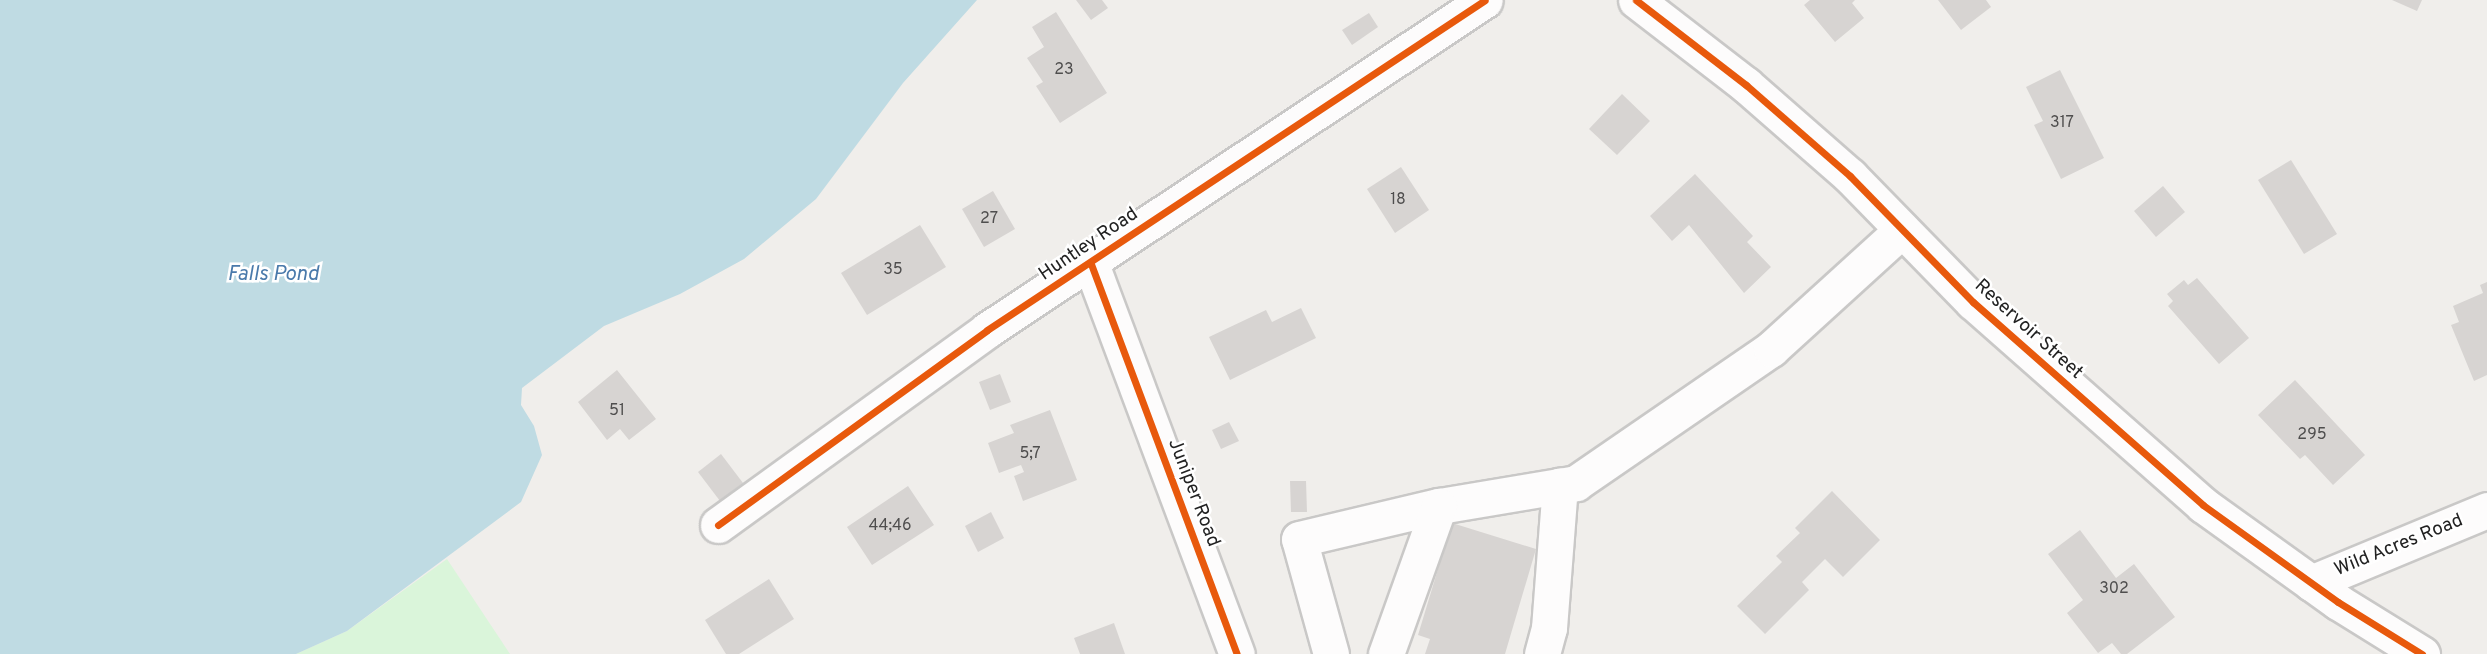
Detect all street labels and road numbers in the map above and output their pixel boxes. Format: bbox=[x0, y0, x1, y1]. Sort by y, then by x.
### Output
street label: Huntley Road bbox=[1035, 203, 1143, 287]
street label: Reservoir Street bbox=[1969, 275, 2087, 385]
street label: Juniper Road bbox=[1162, 436, 1224, 550]
street label: Wild Acres Road bbox=[2331, 510, 2467, 582]

